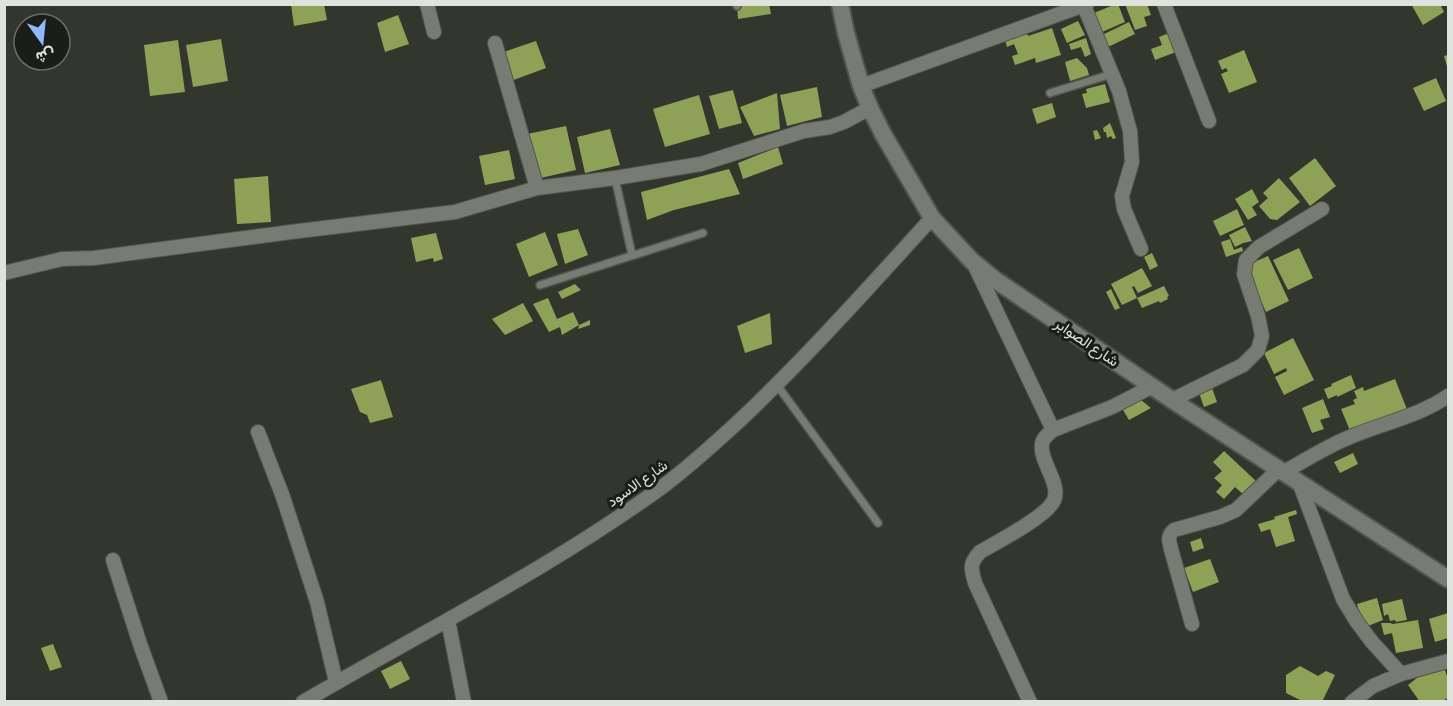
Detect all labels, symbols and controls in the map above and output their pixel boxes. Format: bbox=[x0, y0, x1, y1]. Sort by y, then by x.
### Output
north arrow bbox=[12, 12, 72, 72]
text: ش bbox=[34, 44, 58, 68]
street label: شارع الصوابر bbox=[1049, 314, 1122, 372]
street label: شارع الاسود bbox=[603, 456, 672, 512]

